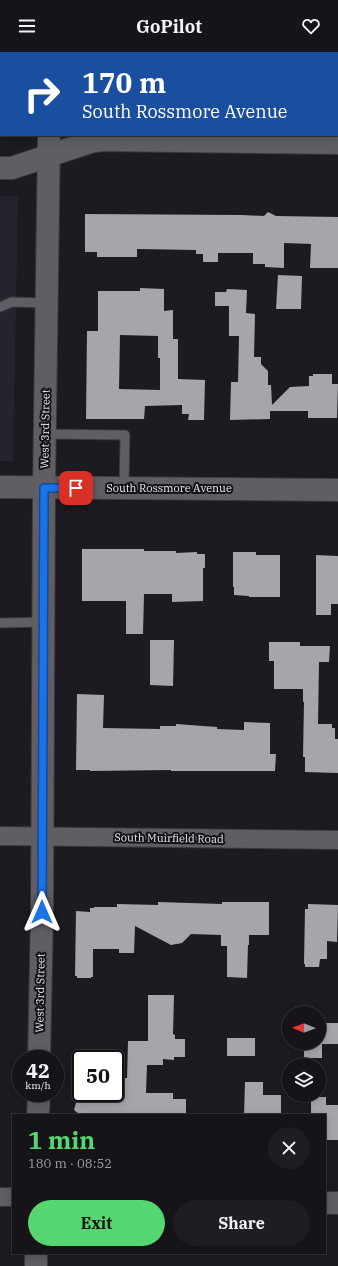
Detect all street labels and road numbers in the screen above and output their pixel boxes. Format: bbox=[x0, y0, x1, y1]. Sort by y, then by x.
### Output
street label: West 3rd Street bbox=[37, 389, 53, 469]
street label: South Rossmore Avenue bbox=[106, 481, 232, 495]
street label: South Muirfield Road bbox=[114, 830, 224, 846]
street label: West 3rd Street bbox=[32, 953, 48, 1033]

